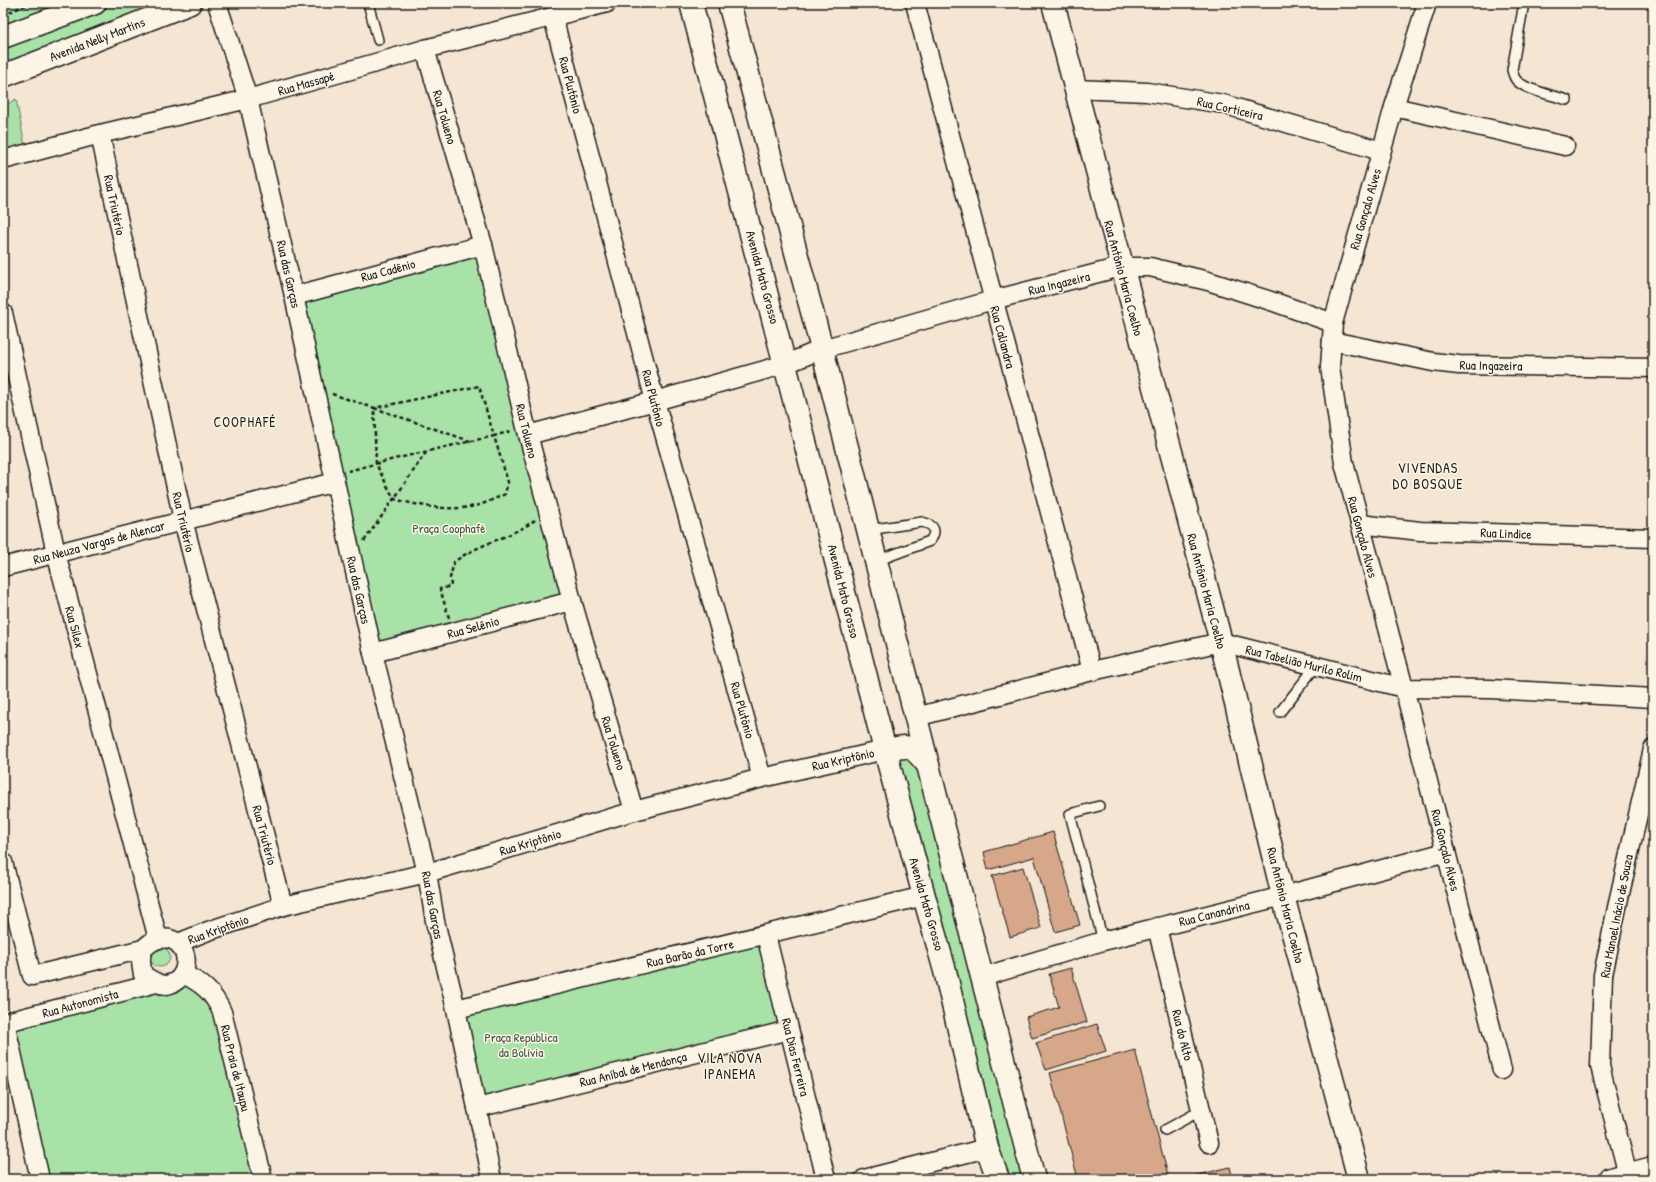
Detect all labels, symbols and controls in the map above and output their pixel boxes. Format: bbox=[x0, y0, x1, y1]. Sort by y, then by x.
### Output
street label: Avenida Nelly Martins bbox=[47, 13, 147, 65]
street label: Rua Plutônio bbox=[555, 55, 587, 115]
street label: Rua Massapé bbox=[276, 66, 336, 100]
street label: Rua Tolueno bbox=[429, 88, 461, 146]
street label: Rua Corticeira bbox=[1195, 92, 1265, 124]
street label: Rua Gonçalo Alves bbox=[1345, 166, 1385, 252]
street label: Rua Triutério bbox=[100, 173, 130, 237]
street label: Rua Antônio Maria Coelho bbox=[1100, 218, 1148, 338]
street label: Avenida Mato Grosso bbox=[742, 228, 784, 326]
street label: Rua das Garças bbox=[272, 238, 306, 310]
street label: Rua Cadênio bbox=[359, 254, 417, 286]
street label: Rua Ingazeira bbox=[1026, 267, 1092, 299]
street label: Rua Caliandra bbox=[986, 304, 1020, 370]
street label: Rua Ingazeira bbox=[1459, 355, 1523, 375]
street label: Rua Plutônio bbox=[638, 368, 670, 428]
street label: Rua Tolueno bbox=[512, 402, 542, 460]
district label: COOPHAFÉ bbox=[214, 412, 276, 431]
district label: VIVENDAS DO BOSQUE bbox=[1392, 458, 1464, 493]
street label: Rua Triutério bbox=[168, 490, 200, 554]
street label: Rua Gonçalo Alves bbox=[1343, 494, 1383, 580]
street label: Rua Neuza Vargas de Alencar bbox=[31, 516, 167, 568]
park label: Praça Coophafé bbox=[412, 519, 486, 537]
street label: Rua Lindice bbox=[1480, 523, 1532, 543]
street label: Rua Antônio Maria Coelho bbox=[1183, 531, 1231, 651]
street label: Avenida Mato Grosso bbox=[824, 542, 864, 640]
street label: Rua das Garças bbox=[342, 554, 376, 626]
street label: Rua Silex bbox=[61, 604, 89, 650]
street label: Rua Selênio bbox=[445, 611, 501, 643]
street label: Rua Tabelião Murilo Rolim bbox=[1244, 640, 1364, 686]
street label: Rua Plutônio bbox=[726, 680, 760, 740]
street label: Rua Tolueno bbox=[597, 714, 631, 772]
street label: Rua Kriptônio bbox=[810, 743, 876, 775]
street label: Rua Triutério bbox=[248, 803, 282, 867]
street label: Rua Gonçalo Alves bbox=[1427, 807, 1465, 893]
street label: Rua Kriptônio bbox=[497, 824, 563, 860]
street label: Rua Antônio Maria Coelho bbox=[1263, 845, 1309, 965]
street label: Rua Manoel Inácio de Souza bbox=[1595, 853, 1637, 979]
street label: Avenida Mato Grosso bbox=[905, 855, 949, 953]
street label: Rua das Garças bbox=[418, 869, 448, 941]
street label: Rua Canandrina bbox=[1177, 896, 1251, 930]
street label: Rua Kriptônio bbox=[185, 910, 251, 948]
street label: Rua Barão da Torre bbox=[645, 934, 735, 972]
street label: Rua Autonomista bbox=[40, 984, 120, 1022]
street label: Rua do Alto bbox=[1168, 1008, 1198, 1062]
street label: Rua Dias Ferreira bbox=[778, 1016, 814, 1098]
street label: Rua Praia de Itaupu bbox=[217, 1023, 255, 1113]
park label: Praça República da Bolívia bbox=[484, 1028, 558, 1061]
street label: Rua Aníbal de Mendonça bbox=[578, 1047, 688, 1091]
district label: VILA NOVA IPANEMA bbox=[697, 1048, 763, 1083]

